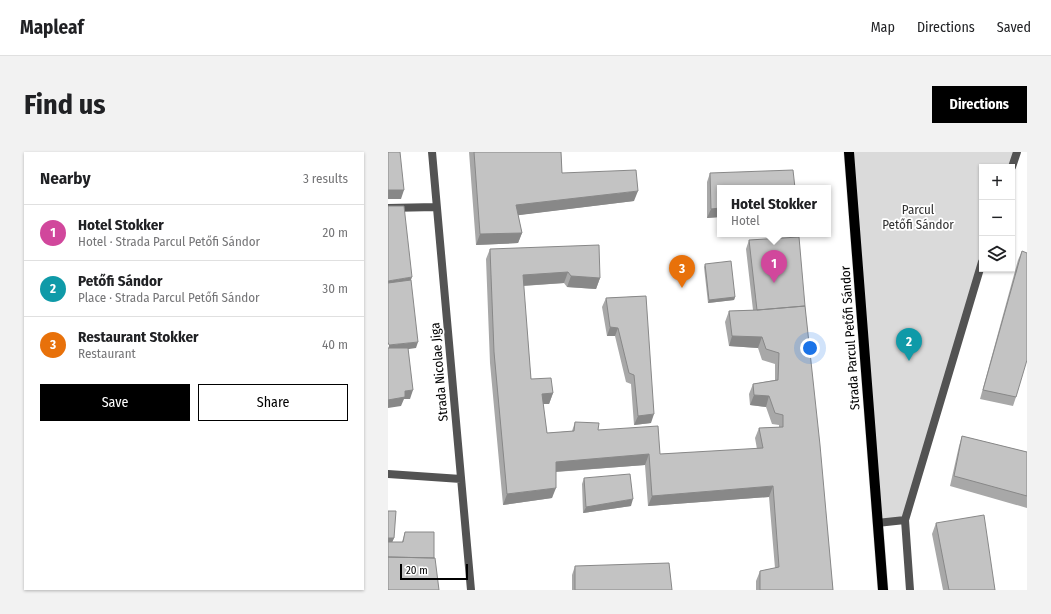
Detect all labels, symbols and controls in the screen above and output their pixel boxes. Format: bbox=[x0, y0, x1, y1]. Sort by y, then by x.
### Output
text: Mapleaf bbox=[20, 16, 84, 39]
text: Map bbox=[871, 19, 895, 36]
text: Directions bbox=[917, 19, 975, 36]
text: Saved bbox=[997, 19, 1031, 36]
button: Directions bbox=[932, 86, 1027, 123]
text: Find us bbox=[24, 88, 106, 121]
map controls bbox=[979, 164, 1015, 272]
button: + bbox=[979, 164, 1015, 200]
text: Nearby bbox=[40, 168, 91, 189]
text: 3 results bbox=[303, 171, 348, 186]
popup bbox=[717, 185, 831, 237]
text: Hotel Stokker bbox=[731, 195, 817, 213]
button: − bbox=[979, 200, 1015, 236]
park label: Parcul Petőfi Sándor bbox=[882, 202, 954, 232]
text: Hotel bbox=[731, 213, 760, 228]
text: Hotel Stokker bbox=[78, 216, 164, 234]
text: 1 bbox=[50, 225, 56, 240]
text: 20 m bbox=[322, 225, 348, 240]
text: Hotel · Strada Parcul Petőfi Sándor bbox=[78, 234, 260, 249]
button: layers bbox=[979, 236, 1015, 272]
pin: 1 bbox=[761, 250, 787, 283]
pin: 3 bbox=[669, 255, 695, 288]
street label: Strada Parcul Petőfi Sándor bbox=[837, 265, 863, 411]
text: Petőfi Sándor bbox=[78, 272, 162, 290]
text: 2 bbox=[50, 281, 56, 296]
text: 30 m bbox=[322, 281, 348, 296]
text: Place · Strada Parcul Petőfi Sándor bbox=[78, 290, 260, 305]
street label: Strada Nicolae Jiga bbox=[427, 322, 451, 422]
text: Restaurant Stokker bbox=[78, 328, 199, 346]
pin: 2 bbox=[896, 328, 922, 361]
text: 3 bbox=[50, 337, 56, 352]
text: 40 m bbox=[322, 337, 348, 352]
your location bbox=[800, 338, 820, 358]
text: Restaurant bbox=[78, 346, 136, 361]
button: Save bbox=[40, 384, 190, 421]
button: Share bbox=[198, 384, 348, 421]
scale bar bbox=[400, 562, 468, 581]
text: 20 m bbox=[406, 564, 428, 577]

